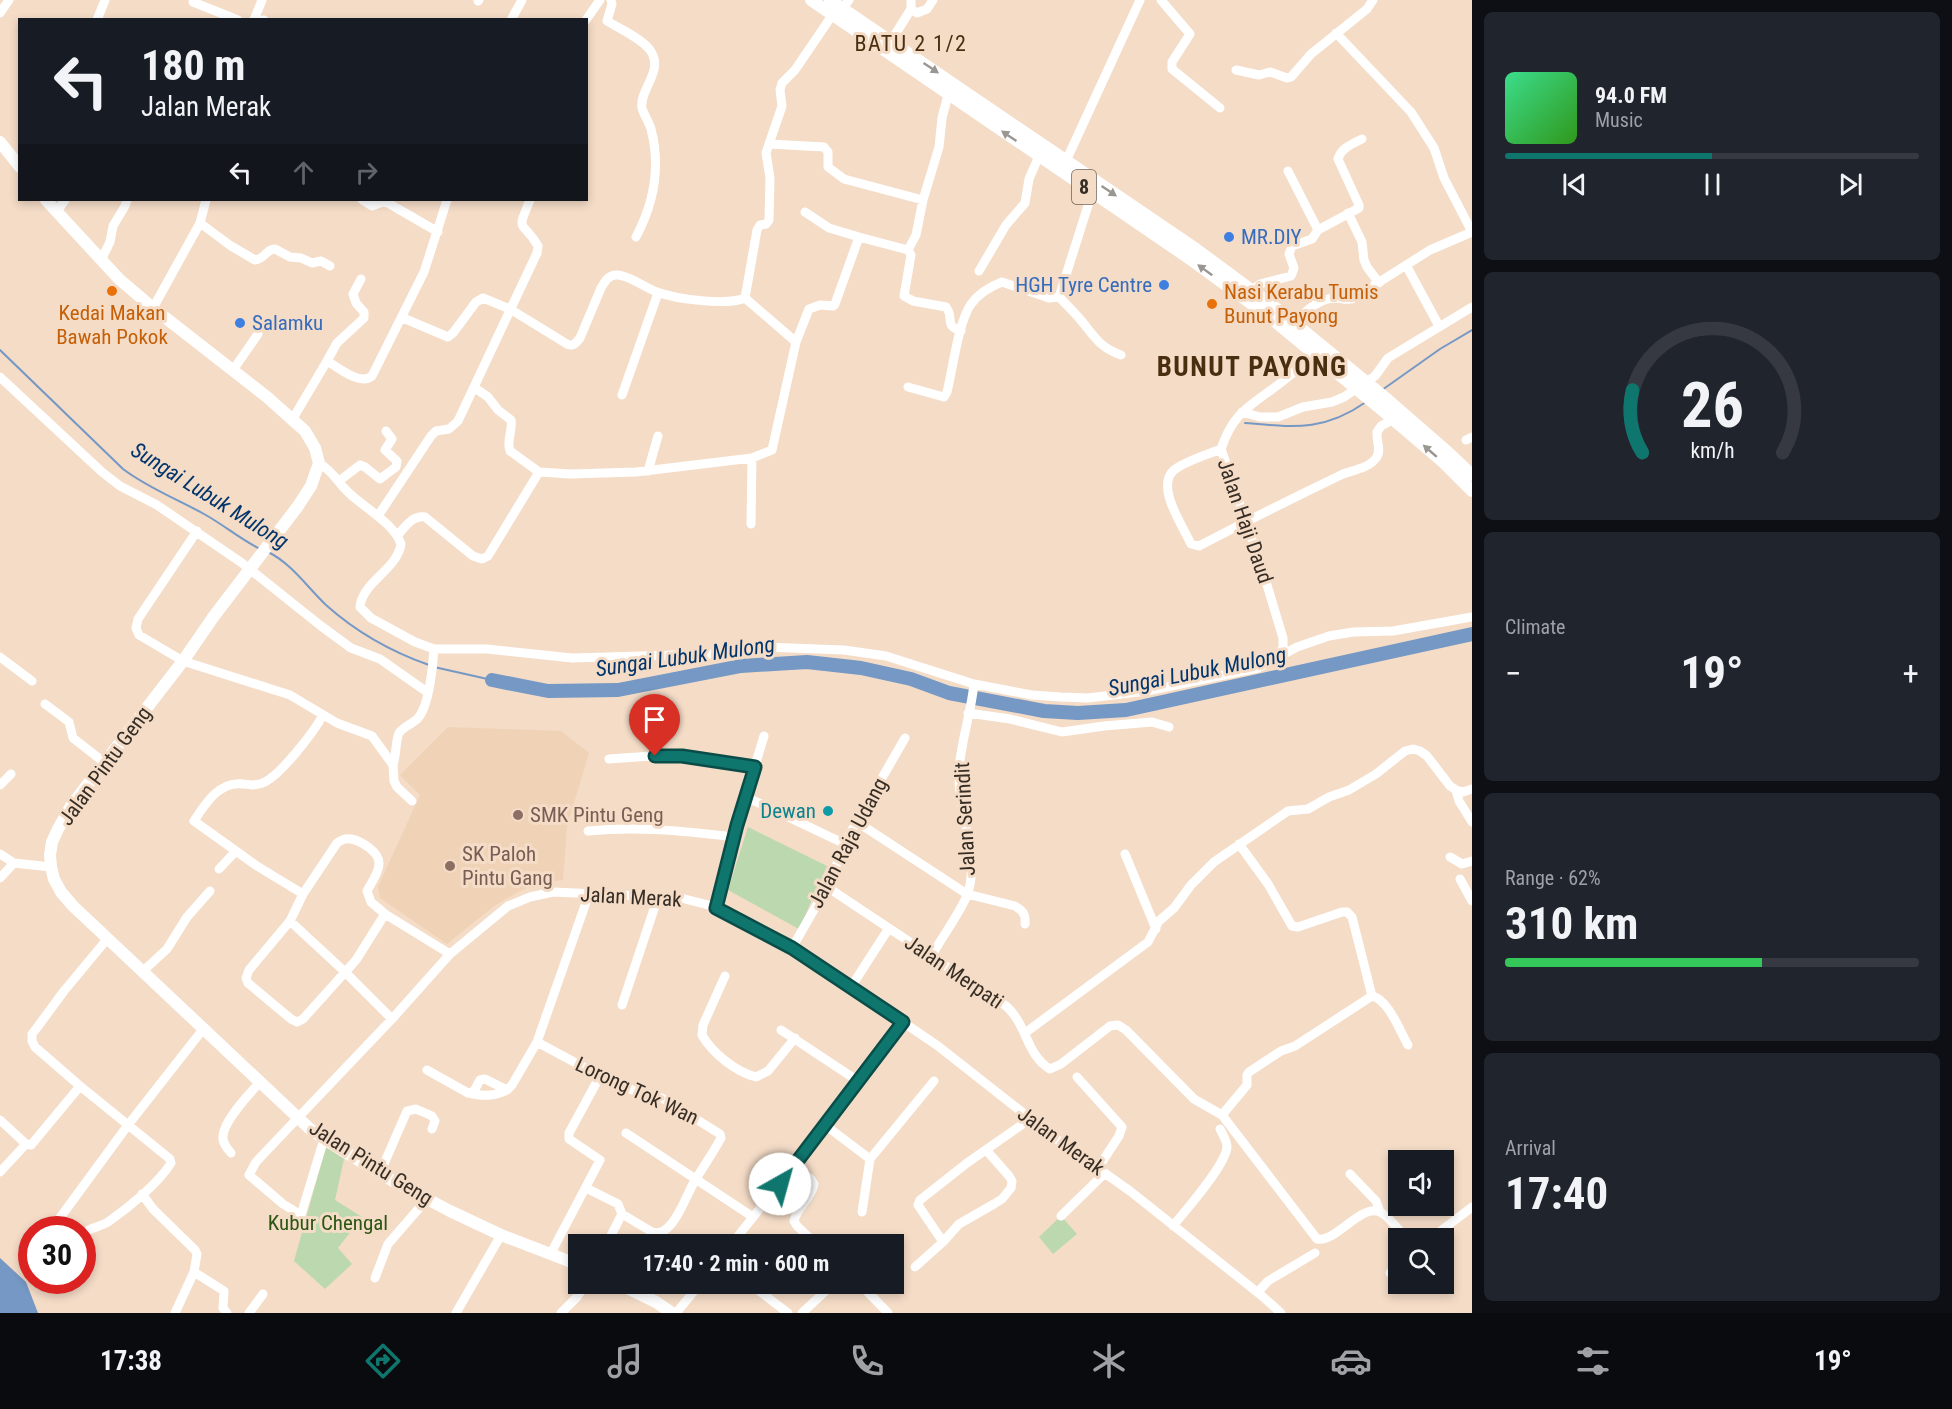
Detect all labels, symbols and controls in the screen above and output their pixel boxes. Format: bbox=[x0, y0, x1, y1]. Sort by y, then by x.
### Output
district label: BATU 2 1/2 bbox=[855, 31, 967, 56]
text: 180 m bbox=[141, 41, 246, 90]
icon: left bbox=[42, 42, 120, 120]
one-way arrow bbox=[923, 62, 939, 73]
text: 94.0 FM bbox=[1595, 83, 1667, 108]
text: Jalan Merak bbox=[141, 91, 271, 123]
text: Music bbox=[1595, 108, 1643, 132]
one-way arrow bbox=[1001, 131, 1018, 142]
icon: left bbox=[224, 156, 257, 189]
icon: ahead bbox=[287, 156, 320, 189]
icon: right bbox=[350, 156, 383, 189]
icon: previous bbox=[1558, 168, 1591, 201]
icon: pause bbox=[1696, 168, 1729, 201]
icon: next bbox=[1834, 168, 1867, 201]
road number: 8 bbox=[1072, 170, 1096, 204]
one-way arrow bbox=[1101, 185, 1117, 196]
place label: MR.DIY bbox=[1241, 225, 1302, 249]
marker: MR.DIY bbox=[1222, 230, 1236, 244]
one-way arrow bbox=[1198, 264, 1214, 276]
place label: HGH Tyre Centre bbox=[1015, 273, 1152, 297]
marker: HGH Tyre Centre bbox=[1157, 278, 1171, 292]
place label: Nasi Kerabu Tumis Bunut Payong bbox=[1224, 280, 1379, 328]
marker: Kedai Makan Bawah Pokok bbox=[105, 284, 119, 298]
marker: Nasi Kerabu Tumis Bunut Payong bbox=[1205, 297, 1219, 311]
place label: Kedai Makan Bawah Pokok bbox=[56, 301, 168, 349]
place label: Salamku bbox=[252, 311, 323, 335]
marker: Salamku bbox=[233, 316, 247, 330]
district label: BUNUT PAYONG bbox=[1157, 351, 1347, 383]
text: 26 bbox=[1680, 369, 1744, 442]
water label: Sungai Lubuk Mulong bbox=[126, 437, 293, 554]
text: km/h bbox=[1690, 439, 1734, 464]
one-way arrow bbox=[1423, 445, 1438, 458]
street label: Jalan Haji Daud bbox=[1212, 456, 1278, 586]
text: Climate bbox=[1505, 615, 1565, 639]
water label: Sungai Lubuk Mulong bbox=[594, 631, 777, 681]
water label: Sungai Lubuk Mulong bbox=[1106, 642, 1289, 701]
text: 19° bbox=[1681, 646, 1744, 699]
text: − bbox=[1505, 654, 1522, 693]
text: + bbox=[1903, 654, 1919, 693]
pin bbox=[629, 694, 680, 756]
street label: Jalan Pintu Geng bbox=[54, 702, 156, 830]
icon: arrive bbox=[638, 703, 671, 736]
street label: Jalan Serindit bbox=[950, 762, 980, 876]
street label: Jalan Raja Udang bbox=[804, 774, 892, 912]
place label: Dewan bbox=[760, 799, 816, 823]
place label: SMK Pintu Geng bbox=[530, 803, 664, 827]
marker: Dewan bbox=[821, 804, 835, 818]
marker: SMK Pintu Geng bbox=[511, 808, 525, 822]
place label: SK Paloh Pintu Gang bbox=[462, 842, 553, 890]
marker: SK Paloh Pintu Gang bbox=[443, 859, 457, 873]
text: Range · 62% bbox=[1505, 866, 1601, 890]
street label: Jalan Merak bbox=[580, 882, 683, 912]
text: 310 km bbox=[1505, 897, 1638, 950]
street label: Jalan Merpati bbox=[900, 930, 1008, 1014]
street label: Lorong Tok Wan bbox=[572, 1052, 702, 1130]
street label: Jalan Merak bbox=[1013, 1102, 1109, 1181]
street label: Jalan Pintu Geng bbox=[305, 1116, 437, 1210]
text: Arrival bbox=[1505, 1136, 1556, 1160]
map controls bbox=[1388, 1150, 1454, 1294]
button: sound bbox=[1388, 1150, 1454, 1216]
position arrow bbox=[748, 1152, 812, 1216]
text: 17:40 bbox=[1505, 1167, 1608, 1220]
park label: Kubur Chengal bbox=[268, 1211, 388, 1235]
speed limit sign: 30 bbox=[18, 1216, 96, 1294]
button: search bbox=[1388, 1228, 1454, 1294]
text: 17:40 · 2 min · 600 m bbox=[643, 1251, 829, 1276]
icon: directions bbox=[362, 1340, 404, 1382]
icon: music bbox=[604, 1340, 646, 1382]
icon: phone bbox=[846, 1340, 888, 1382]
icon: climate bbox=[1088, 1340, 1130, 1382]
icon: car bbox=[1330, 1340, 1372, 1382]
icon: filters bbox=[1572, 1340, 1614, 1382]
text: 17:38 bbox=[100, 1345, 162, 1377]
text: 19° bbox=[1814, 1345, 1852, 1377]

